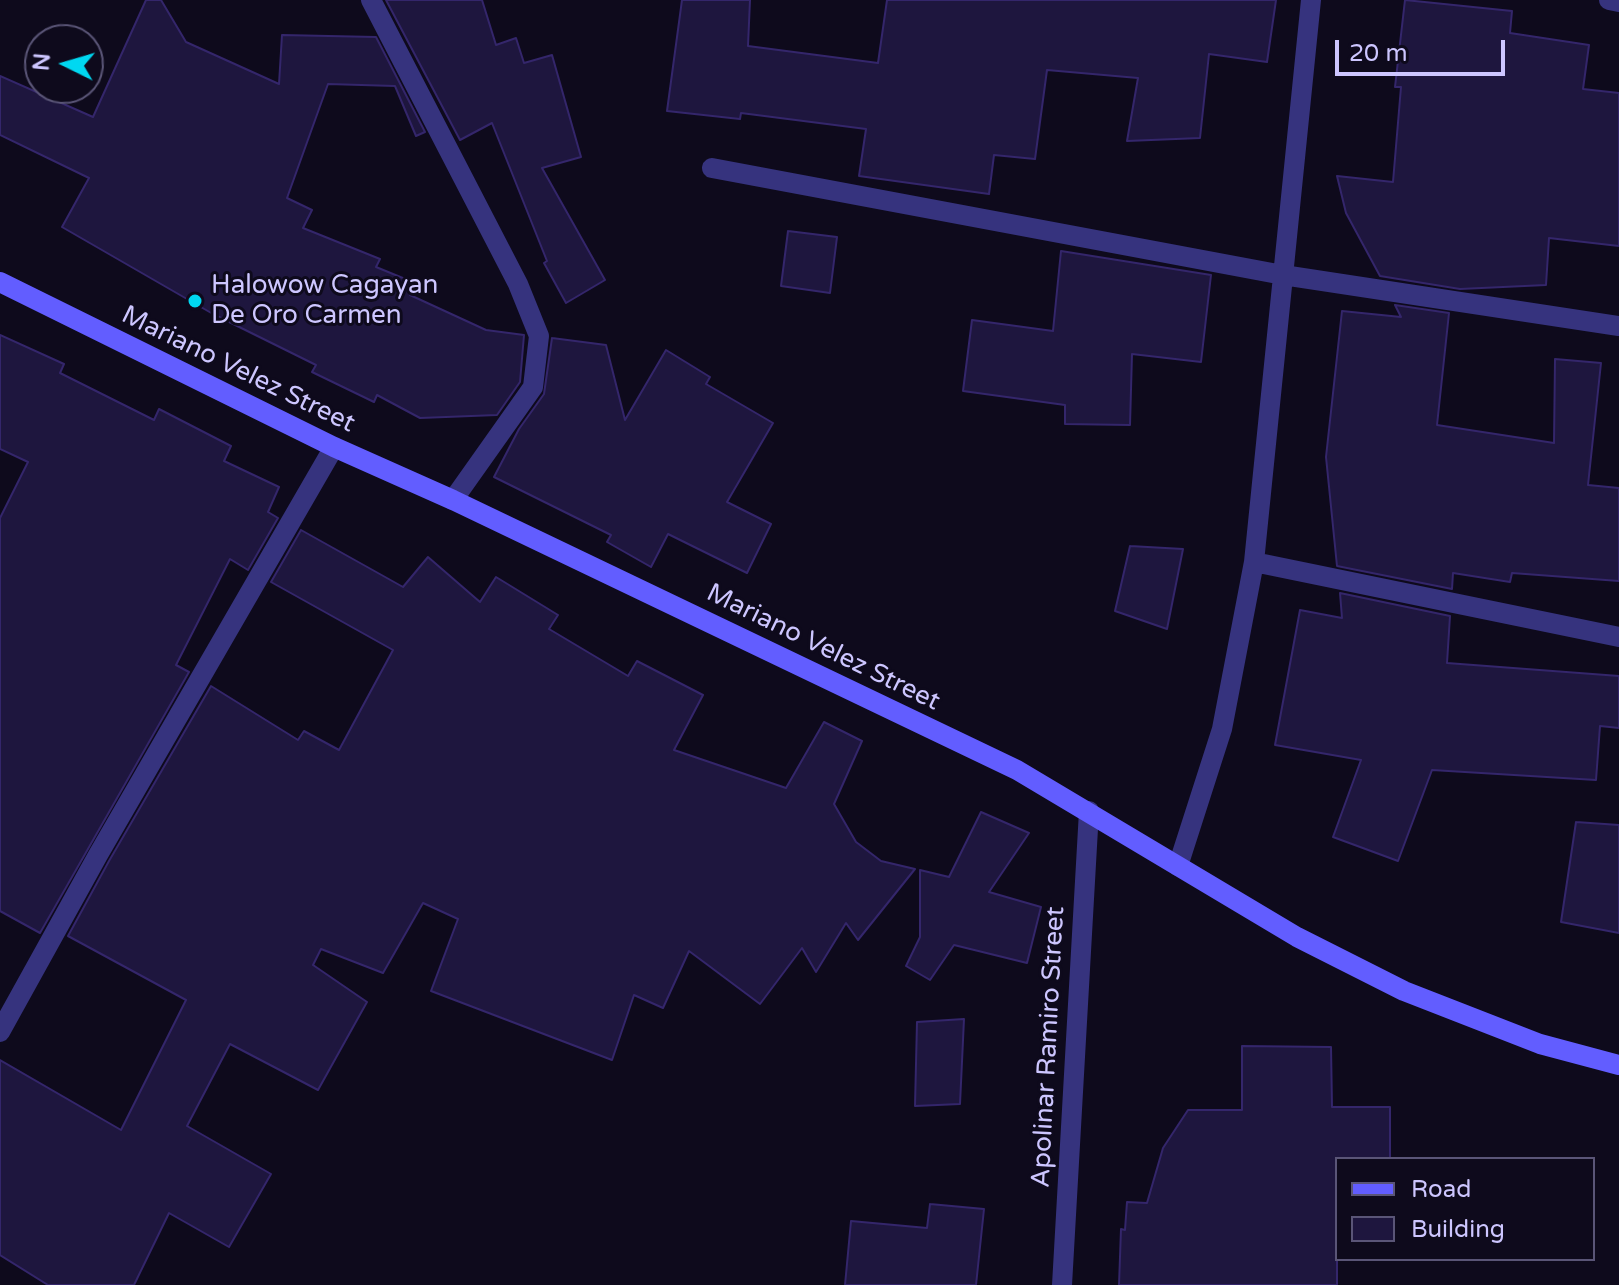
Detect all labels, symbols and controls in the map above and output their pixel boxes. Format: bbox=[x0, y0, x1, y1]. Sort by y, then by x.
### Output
north arrow bbox=[24, 24, 104, 104]
scale bar bbox=[1339, 24, 1509, 74]
text: 20 m bbox=[1349, 39, 1407, 68]
text: N bbox=[28, 52, 56, 72]
place label: Halowow Cagayan De Oro Carmen bbox=[211, 270, 438, 332]
marker: Halowow Cagayan De Oro Carmen bbox=[186, 292, 204, 310]
street label: Mariano Velez Street bbox=[116, 300, 360, 440]
street label: Mariano Velez Street bbox=[701, 578, 945, 718]
street label: Apolinar Ramiro Street bbox=[1026, 906, 1072, 1188]
legend bbox=[1335, 1157, 1595, 1261]
text: Road bbox=[1411, 1175, 1471, 1204]
text: Building bbox=[1411, 1215, 1505, 1244]

